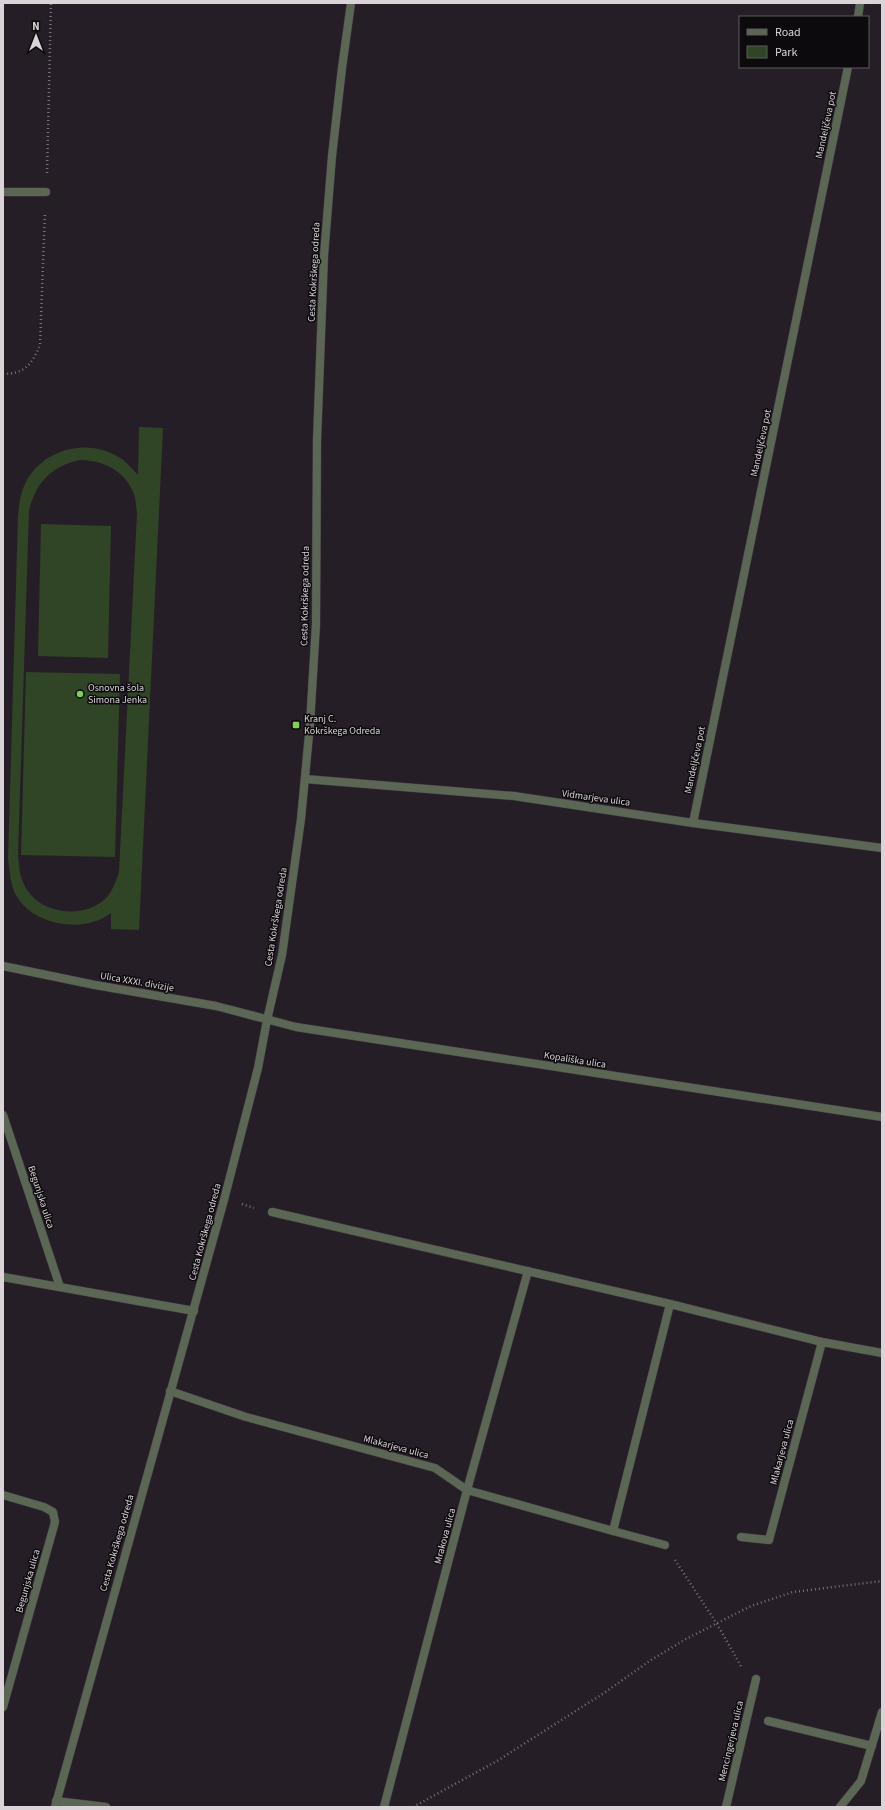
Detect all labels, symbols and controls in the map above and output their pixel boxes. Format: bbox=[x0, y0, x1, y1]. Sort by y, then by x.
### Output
north arrow bbox=[16, 16, 56, 56]
legend bbox=[739, 16, 869, 68]
text: N bbox=[32, 19, 40, 34]
text: Road bbox=[775, 24, 801, 41]
text: Park bbox=[775, 44, 797, 61]
street label: Mandeljčeva pot bbox=[812, 89, 840, 160]
street label: Cesta Kokrškega odreda bbox=[304, 222, 324, 322]
street label: Mandeljčeva pot bbox=[747, 407, 775, 478]
street label: Cesta Kokrškega odreda bbox=[297, 546, 313, 646]
place label: Osnovna šola Simona Jenka bbox=[88, 681, 147, 707]
marker: Osnovna šola Simona Jenka bbox=[75, 689, 85, 699]
place label: Kranj C. Kokrškega Odreda bbox=[304, 712, 380, 738]
marker: Kranj C. Kokrškega Odreda bbox=[291, 720, 301, 730]
street label: Mandeljčeva pot bbox=[681, 724, 709, 795]
street label: Vidmarjeva ulica bbox=[561, 786, 631, 810]
street label: Cesta Kokrškega odreda bbox=[261, 867, 291, 967]
street label: Ulica XXXI. divizije bbox=[99, 969, 175, 995]
street label: Kopališka ulica bbox=[543, 1048, 607, 1072]
street label: Begunjska ulica bbox=[24, 1164, 58, 1230]
street label: Cesta Kokrškega odreda bbox=[185, 1182, 225, 1282]
street label: Mlakarjeva ulica bbox=[767, 1418, 797, 1486]
street label: Mlakarjeva ulica bbox=[362, 1432, 430, 1462]
street label: Cesta Kokrškega odreda bbox=[96, 1493, 138, 1593]
street label: Mrakova ulica bbox=[431, 1507, 459, 1565]
street label: Begunjska ulica bbox=[12, 1548, 44, 1614]
street label: Mencingerjeva ulica bbox=[715, 1699, 747, 1783]

